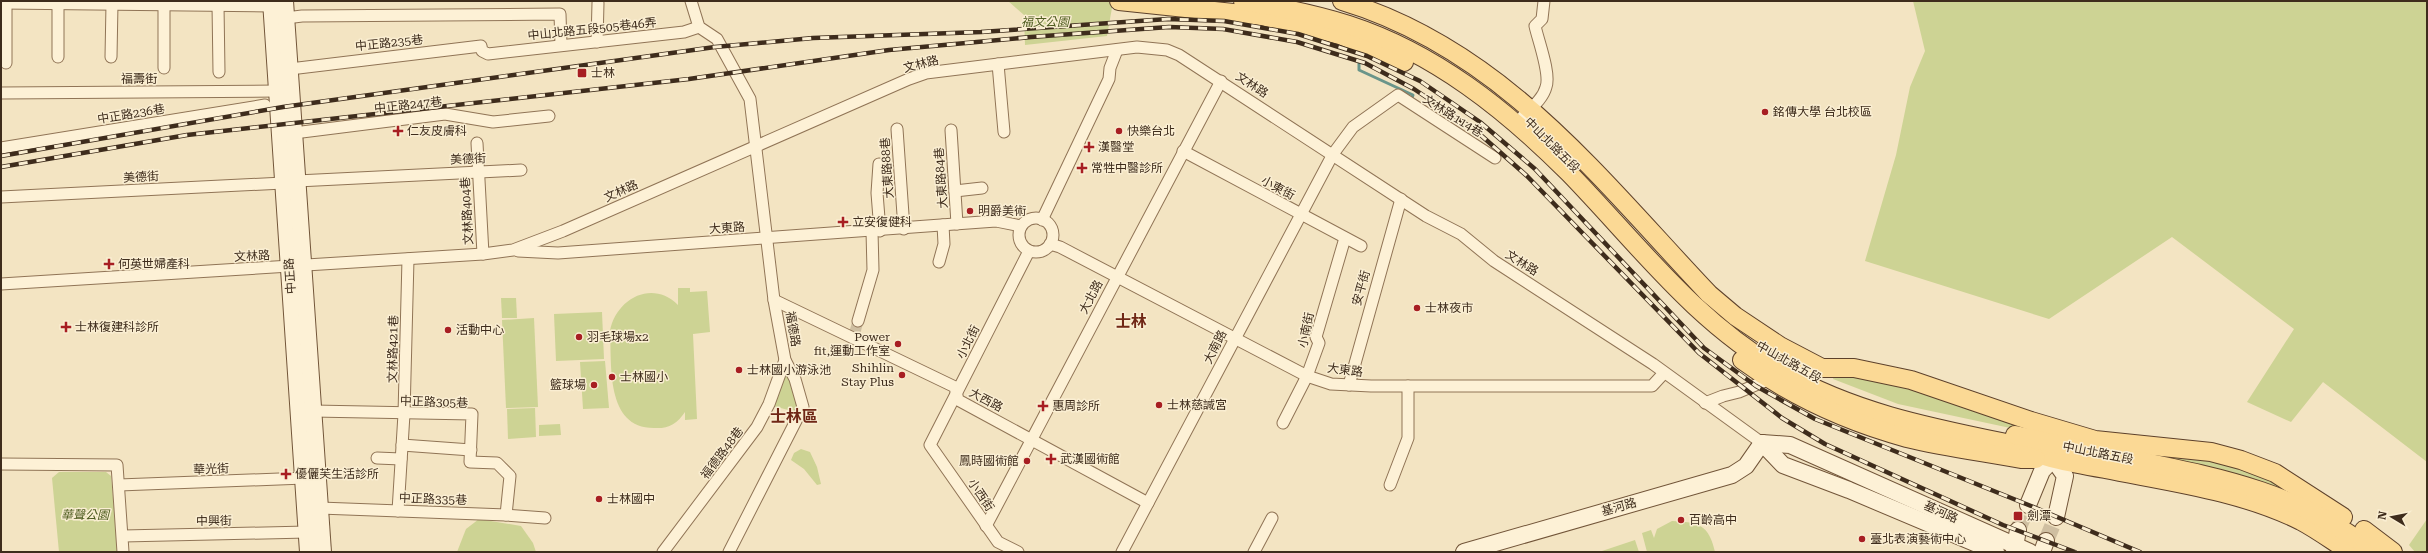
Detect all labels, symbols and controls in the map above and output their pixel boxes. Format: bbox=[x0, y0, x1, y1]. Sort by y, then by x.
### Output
street label: 中山北路五段505巷46弄 bbox=[527, 15, 657, 43]
park label: 福文公園 bbox=[1021, 15, 1071, 29]
street label: 中正路235巷 bbox=[354, 32, 424, 54]
street label: 文林路 bbox=[902, 53, 940, 75]
place label: 士林 bbox=[591, 66, 615, 80]
marker: 士林 bbox=[576, 67, 588, 79]
street label: 文林路 bbox=[1233, 69, 1271, 101]
street label: 福壽街 bbox=[121, 72, 157, 86]
street label: 文林路114巷 bbox=[1420, 92, 1486, 140]
street label: 中正路247巷 bbox=[373, 94, 443, 116]
street label: 中正路236巷 bbox=[96, 102, 166, 126]
place label: 銘傳大學 台北校區 bbox=[1773, 105, 1872, 119]
marker: 銘傳大學 台北校區 bbox=[1760, 107, 1770, 117]
street label: 中山北路五段 bbox=[1522, 115, 1582, 175]
place label: 仁友皮膚科 bbox=[407, 124, 467, 138]
place label: 快樂台北 bbox=[1127, 124, 1175, 138]
marker: 仁友皮膚科 bbox=[392, 125, 404, 137]
marker: 快樂台北 bbox=[1114, 126, 1124, 136]
street label: 大東路88巷 bbox=[878, 137, 896, 199]
place label: 漢醫堂 bbox=[1098, 140, 1134, 154]
marker: 漢醫堂 bbox=[1083, 141, 1095, 153]
street label: 大東路84巷 bbox=[932, 147, 950, 209]
street label: 美德街 bbox=[450, 151, 486, 167]
place label: 常牲中醫診所 bbox=[1091, 161, 1163, 175]
marker: 常牲中醫診所 bbox=[1076, 162, 1088, 174]
street label: 美德街 bbox=[123, 169, 159, 185]
street label: 小東街 bbox=[1259, 173, 1297, 203]
street label: 文林路404巷 bbox=[458, 177, 476, 245]
street label: 文林路 bbox=[602, 177, 640, 205]
place label: 明爵美術 bbox=[978, 204, 1026, 218]
marker: 明爵美術 bbox=[965, 206, 975, 216]
place label: 立安復健科 bbox=[852, 215, 912, 229]
marker: 立安復健科 bbox=[837, 216, 849, 228]
street label: 大東路 bbox=[709, 220, 745, 236]
street label: 文林路 bbox=[234, 248, 270, 264]
street label: 文林路 bbox=[1503, 248, 1541, 278]
place label: 何英世婦產科 bbox=[118, 257, 190, 271]
marker: 何英世婦產科 bbox=[103, 258, 115, 270]
street label: 中正路 bbox=[282, 258, 298, 294]
street label: 安平街 bbox=[1349, 269, 1373, 307]
street label: 大北路 bbox=[1076, 278, 1106, 316]
place label: 士林夜市 bbox=[1425, 301, 1473, 315]
marker: 士林夜市 bbox=[1412, 303, 1422, 313]
street label: 福德路 bbox=[783, 310, 803, 348]
street label: 小南街 bbox=[1295, 311, 1317, 349]
district label: 士林 bbox=[1115, 312, 1147, 331]
street label: 文林路421巷 bbox=[385, 315, 401, 383]
place label: 士林復建科診所 bbox=[75, 320, 159, 334]
marker: 士林復建科診所 bbox=[60, 321, 72, 333]
place label: 活動中心 bbox=[456, 323, 504, 337]
street label: 小北街 bbox=[954, 323, 982, 361]
marker: 活動中心 bbox=[443, 325, 453, 335]
street label: 大南路 bbox=[1201, 328, 1229, 366]
place label: 羽毛球場x2 bbox=[587, 330, 649, 344]
place label: Power fit,運動工作室 bbox=[814, 330, 890, 358]
marker: 羽毛球場x2 bbox=[574, 332, 584, 342]
street label: 中山北路五段 bbox=[1754, 338, 1824, 386]
marker: Power fit,運動工作室 bbox=[893, 339, 903, 349]
place label: Shihlin Stay Plus bbox=[841, 361, 894, 389]
street label: 大東路 bbox=[1326, 361, 1364, 379]
place label: 士林國小游泳池 bbox=[747, 363, 831, 377]
marker: 士林國小游泳池 bbox=[734, 365, 744, 375]
place label: 士林國小 bbox=[620, 370, 668, 384]
marker: Shihlin Stay Plus bbox=[897, 370, 907, 380]
marker: 士林國小 bbox=[607, 372, 617, 382]
place label: 籃球場 bbox=[550, 378, 586, 392]
marker: 籃球場 bbox=[589, 380, 599, 390]
street label: 大西路 bbox=[967, 385, 1005, 415]
street label: 中正路305巷 bbox=[400, 394, 468, 410]
place label: 士林慈諴宮 bbox=[1167, 398, 1227, 412]
place label: 惠周診所 bbox=[1052, 399, 1100, 413]
marker: 惠周診所 bbox=[1037, 400, 1049, 412]
marker: 士林慈諴宮 bbox=[1154, 400, 1164, 410]
district label: 士林區 bbox=[770, 407, 818, 426]
street label: 福德路48巷 bbox=[698, 424, 746, 482]
street label: 中山北路五段 bbox=[2061, 439, 2135, 467]
place label: 武漢國術館 bbox=[1060, 452, 1120, 466]
marker: 武漢國術館 bbox=[1045, 453, 1057, 465]
place label: 鳳時國術館 bbox=[959, 454, 1019, 468]
marker: 鳳時國術館 bbox=[1022, 456, 1032, 466]
street label: 華光街 bbox=[193, 461, 229, 477]
place label: 優儷芙生活診所 bbox=[295, 467, 379, 481]
marker: 優儷芙生活診所 bbox=[280, 468, 292, 480]
street label: 小西街 bbox=[965, 476, 997, 514]
street label: 中正路335巷 bbox=[399, 491, 467, 507]
place label: 士林國中 bbox=[607, 492, 655, 506]
marker: 士林國中 bbox=[594, 494, 604, 504]
street label: 基河路 bbox=[1600, 495, 1638, 519]
north arrow bbox=[2372, 497, 2412, 537]
street label: 基河路 bbox=[1922, 498, 1960, 526]
park label: 華聲公園 bbox=[61, 508, 111, 522]
place label: 劍潭 bbox=[2027, 509, 2051, 523]
marker: 劍潭 bbox=[2012, 510, 2024, 522]
text: N bbox=[2376, 510, 2390, 521]
place label: 百齡高中 bbox=[1689, 513, 1737, 527]
street label: 中興街 bbox=[196, 514, 232, 528]
marker: 百齡高中 bbox=[1676, 515, 1686, 525]
place label: 臺北表演藝術中心 bbox=[1870, 532, 1966, 546]
marker: 臺北表演藝術中心 bbox=[1857, 534, 1867, 544]

